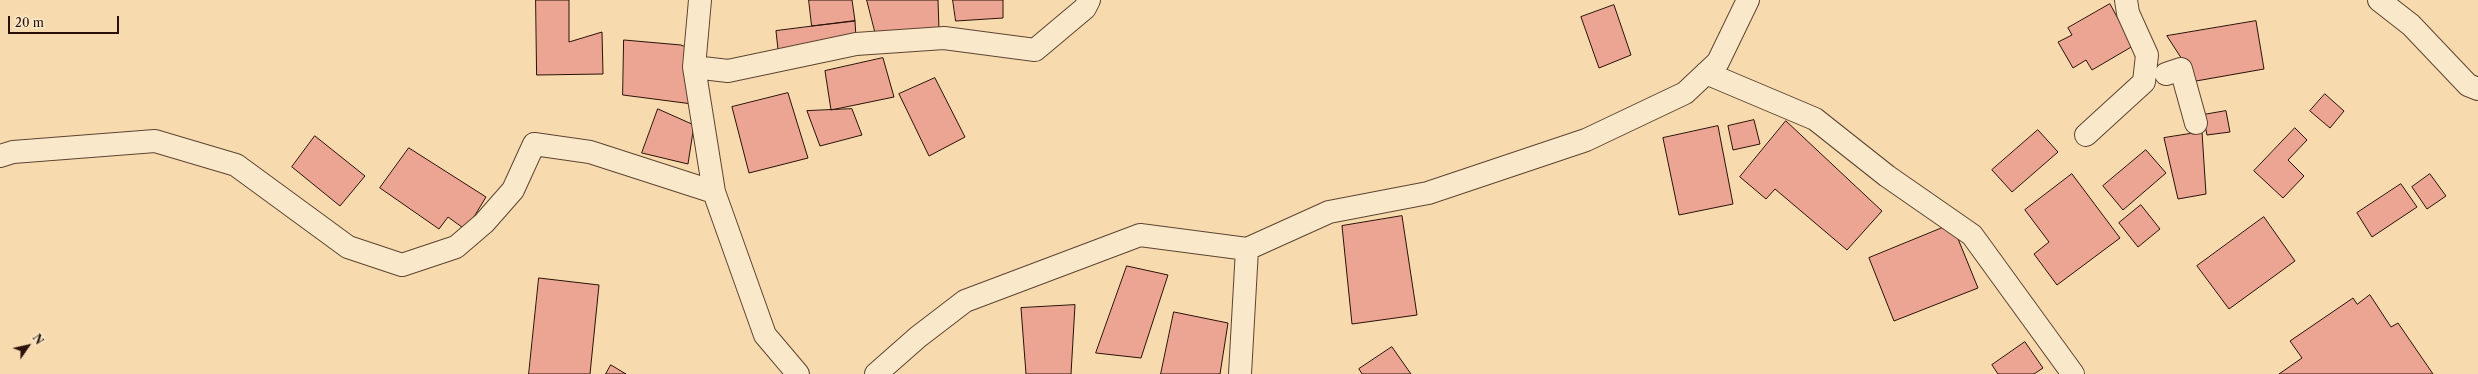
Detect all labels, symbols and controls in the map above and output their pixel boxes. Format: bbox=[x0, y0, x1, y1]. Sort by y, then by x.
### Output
scale bar bbox=[10, 8, 121, 34]
text: 20 m bbox=[15, 15, 44, 30]
north arrow bbox=[8, 326, 48, 366]
text: N bbox=[29, 331, 46, 347]

